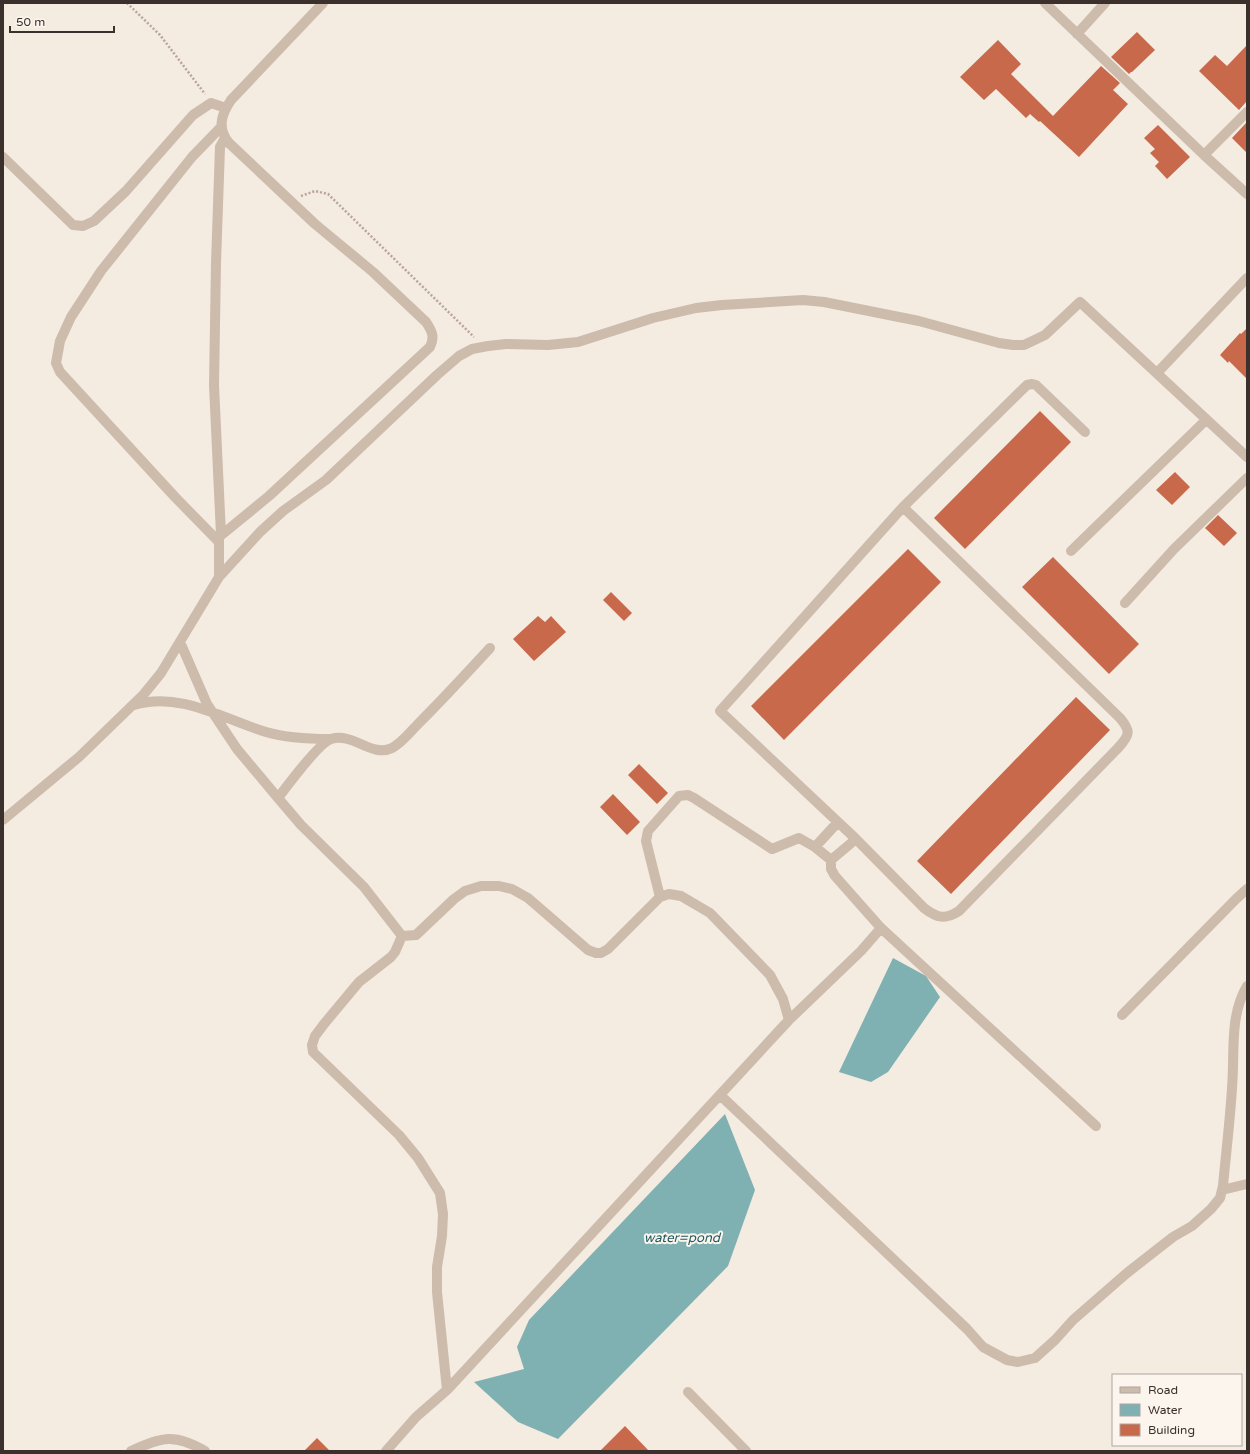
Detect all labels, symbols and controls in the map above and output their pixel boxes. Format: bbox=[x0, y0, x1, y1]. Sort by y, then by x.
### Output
scale bar bbox=[10, 8, 114, 34]
text: 50 m bbox=[16, 15, 45, 29]
water label: water=pond bbox=[644, 1230, 722, 1246]
legend bbox=[1112, 1374, 1242, 1446]
text: Road bbox=[1148, 1383, 1178, 1397]
text: Water bbox=[1148, 1403, 1183, 1417]
text: Building bbox=[1148, 1423, 1195, 1437]

